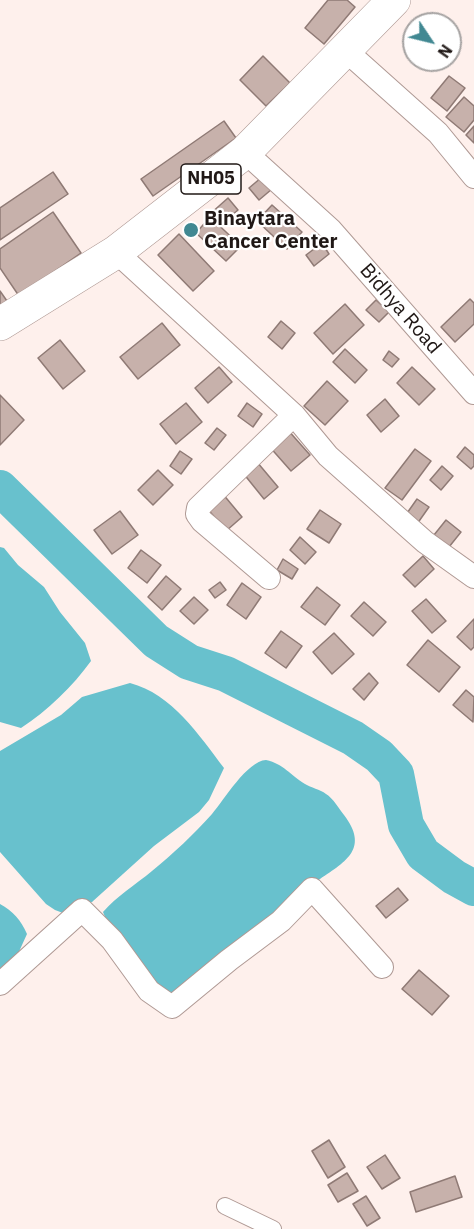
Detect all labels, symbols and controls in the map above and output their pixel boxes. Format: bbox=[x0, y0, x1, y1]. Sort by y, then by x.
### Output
north arrow bbox=[402, 12, 462, 72]
text: N bbox=[434, 41, 457, 62]
road number: NH05 bbox=[181, 164, 241, 194]
place label: Binaytara Cancer Center bbox=[204, 207, 338, 254]
marker: Binaytara Cancer Center bbox=[182, 221, 200, 239]
street label: Bidhya Road bbox=[354, 259, 446, 359]

